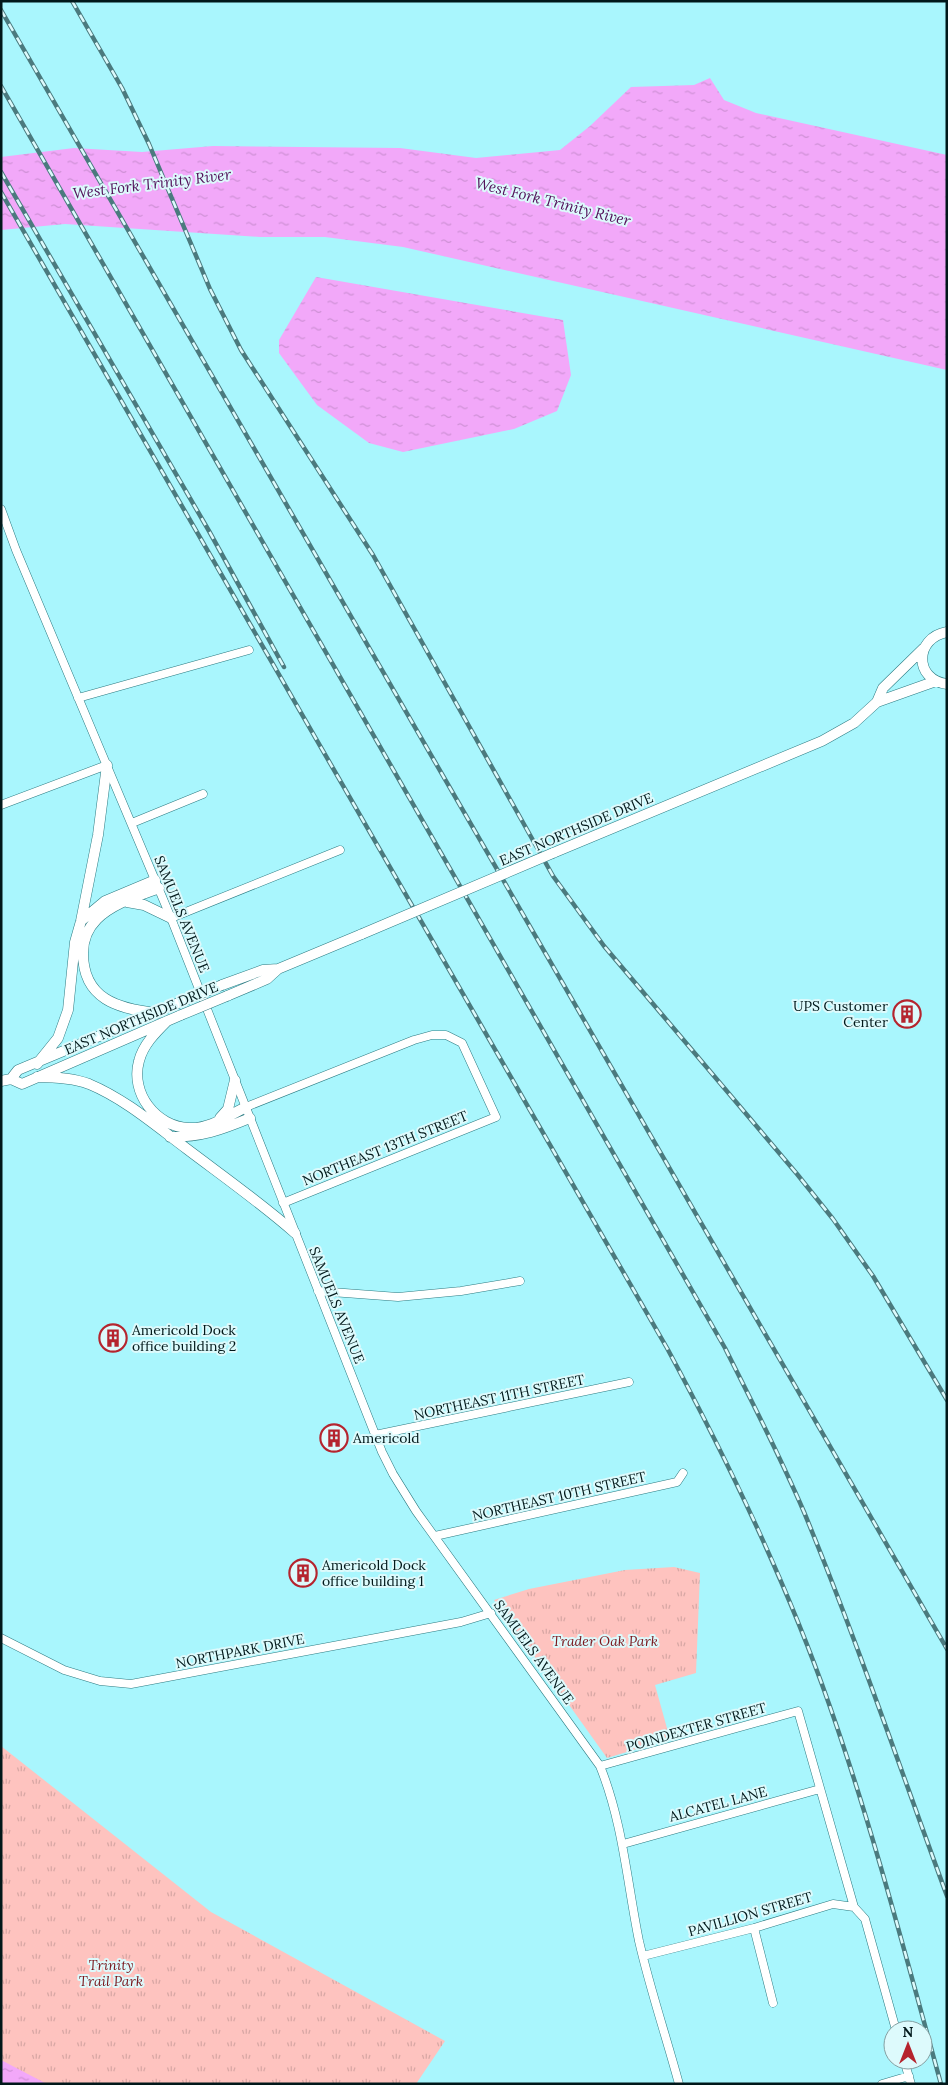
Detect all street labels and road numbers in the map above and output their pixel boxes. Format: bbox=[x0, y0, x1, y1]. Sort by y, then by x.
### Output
street label: EAST NORTHSIDE DRIVE bbox=[496, 788, 656, 870]
street label: SAMUELS AVENUE bbox=[150, 853, 214, 975]
street label: EAST NORTHSIDE DRIVE bbox=[61, 977, 221, 1059]
street label: NORTHEAST 13TH STREET bbox=[300, 1107, 470, 1189]
street label: SAMUELS AVENUE bbox=[305, 1244, 369, 1366]
street label: NORTHEAST 11TH STREET bbox=[412, 1370, 586, 1424]
street label: NORTHEAST 10TH STREET bbox=[470, 1467, 648, 1525]
street label: SAMUELS AVENUE bbox=[490, 1596, 578, 1708]
street label: NORTHPARK DRIVE bbox=[174, 1630, 306, 1672]
street label: POINDEXTER STREET bbox=[624, 1698, 768, 1756]
street label: ALCATEL LANE bbox=[666, 1782, 769, 1826]
street label: PAVILLION STREET bbox=[686, 1888, 814, 1940]

